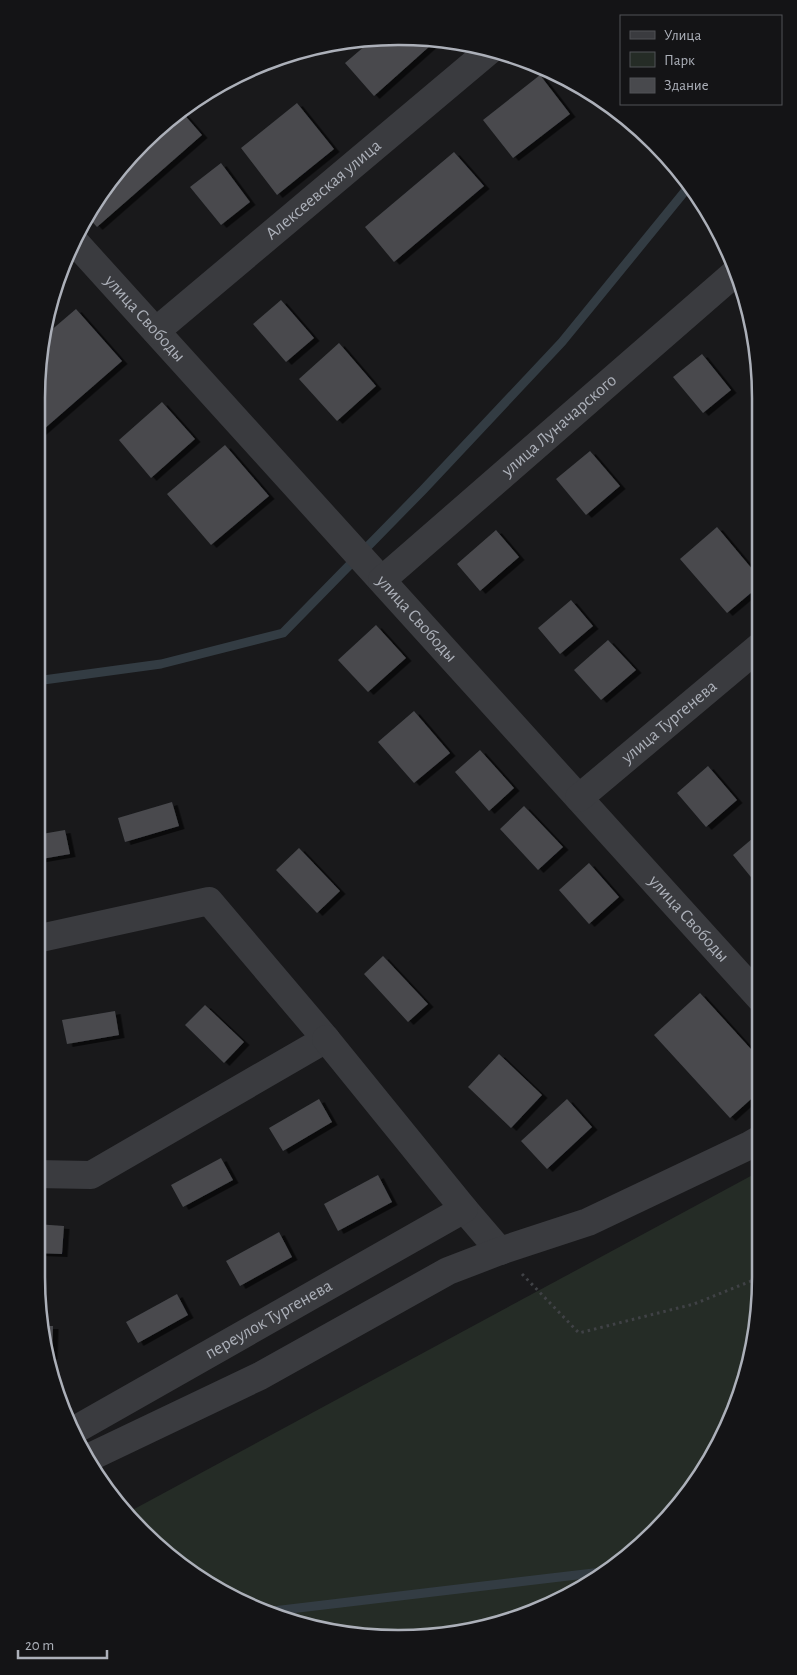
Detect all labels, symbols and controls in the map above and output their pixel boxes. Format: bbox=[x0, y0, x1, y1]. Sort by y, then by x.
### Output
legend bbox=[620, 15, 782, 105]
text: Улица bbox=[664, 28, 701, 43]
text: Парк bbox=[664, 53, 695, 68]
text: Здание bbox=[664, 78, 709, 93]
street label: Алексеевская улица bbox=[262, 137, 385, 244]
street label: улица Свободы bbox=[100, 271, 188, 366]
street label: улица Луначарского bbox=[498, 371, 620, 481]
street label: улица Свободы bbox=[372, 571, 460, 666]
street label: улица Тургенева bbox=[617, 677, 721, 768]
street label: улица Свободы bbox=[644, 871, 732, 966]
street label: переулок Тургенева bbox=[202, 1277, 335, 1363]
scale bar bbox=[18, 1628, 106, 1660]
text: 20 m bbox=[25, 1638, 54, 1653]

